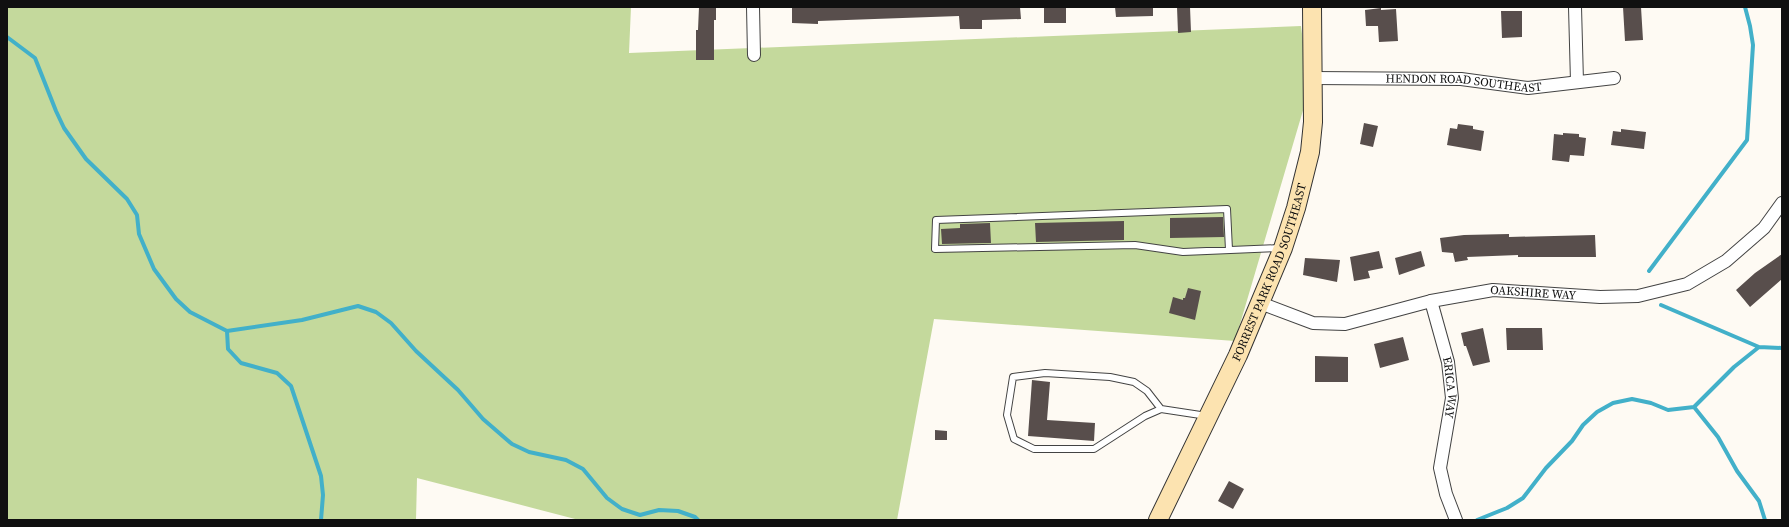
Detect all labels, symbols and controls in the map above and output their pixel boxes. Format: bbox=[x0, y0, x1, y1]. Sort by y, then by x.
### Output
street label: HENDON ROAD SOUTHEAST bbox=[1385, 70, 1543, 96]
street label: FORREST PARK ROAD SOUTHEAST bbox=[1228, 181, 1310, 364]
street label: OAKSHIRE WAY bbox=[1490, 282, 1577, 303]
street label: ERICA WAY bbox=[1439, 355, 1461, 420]

